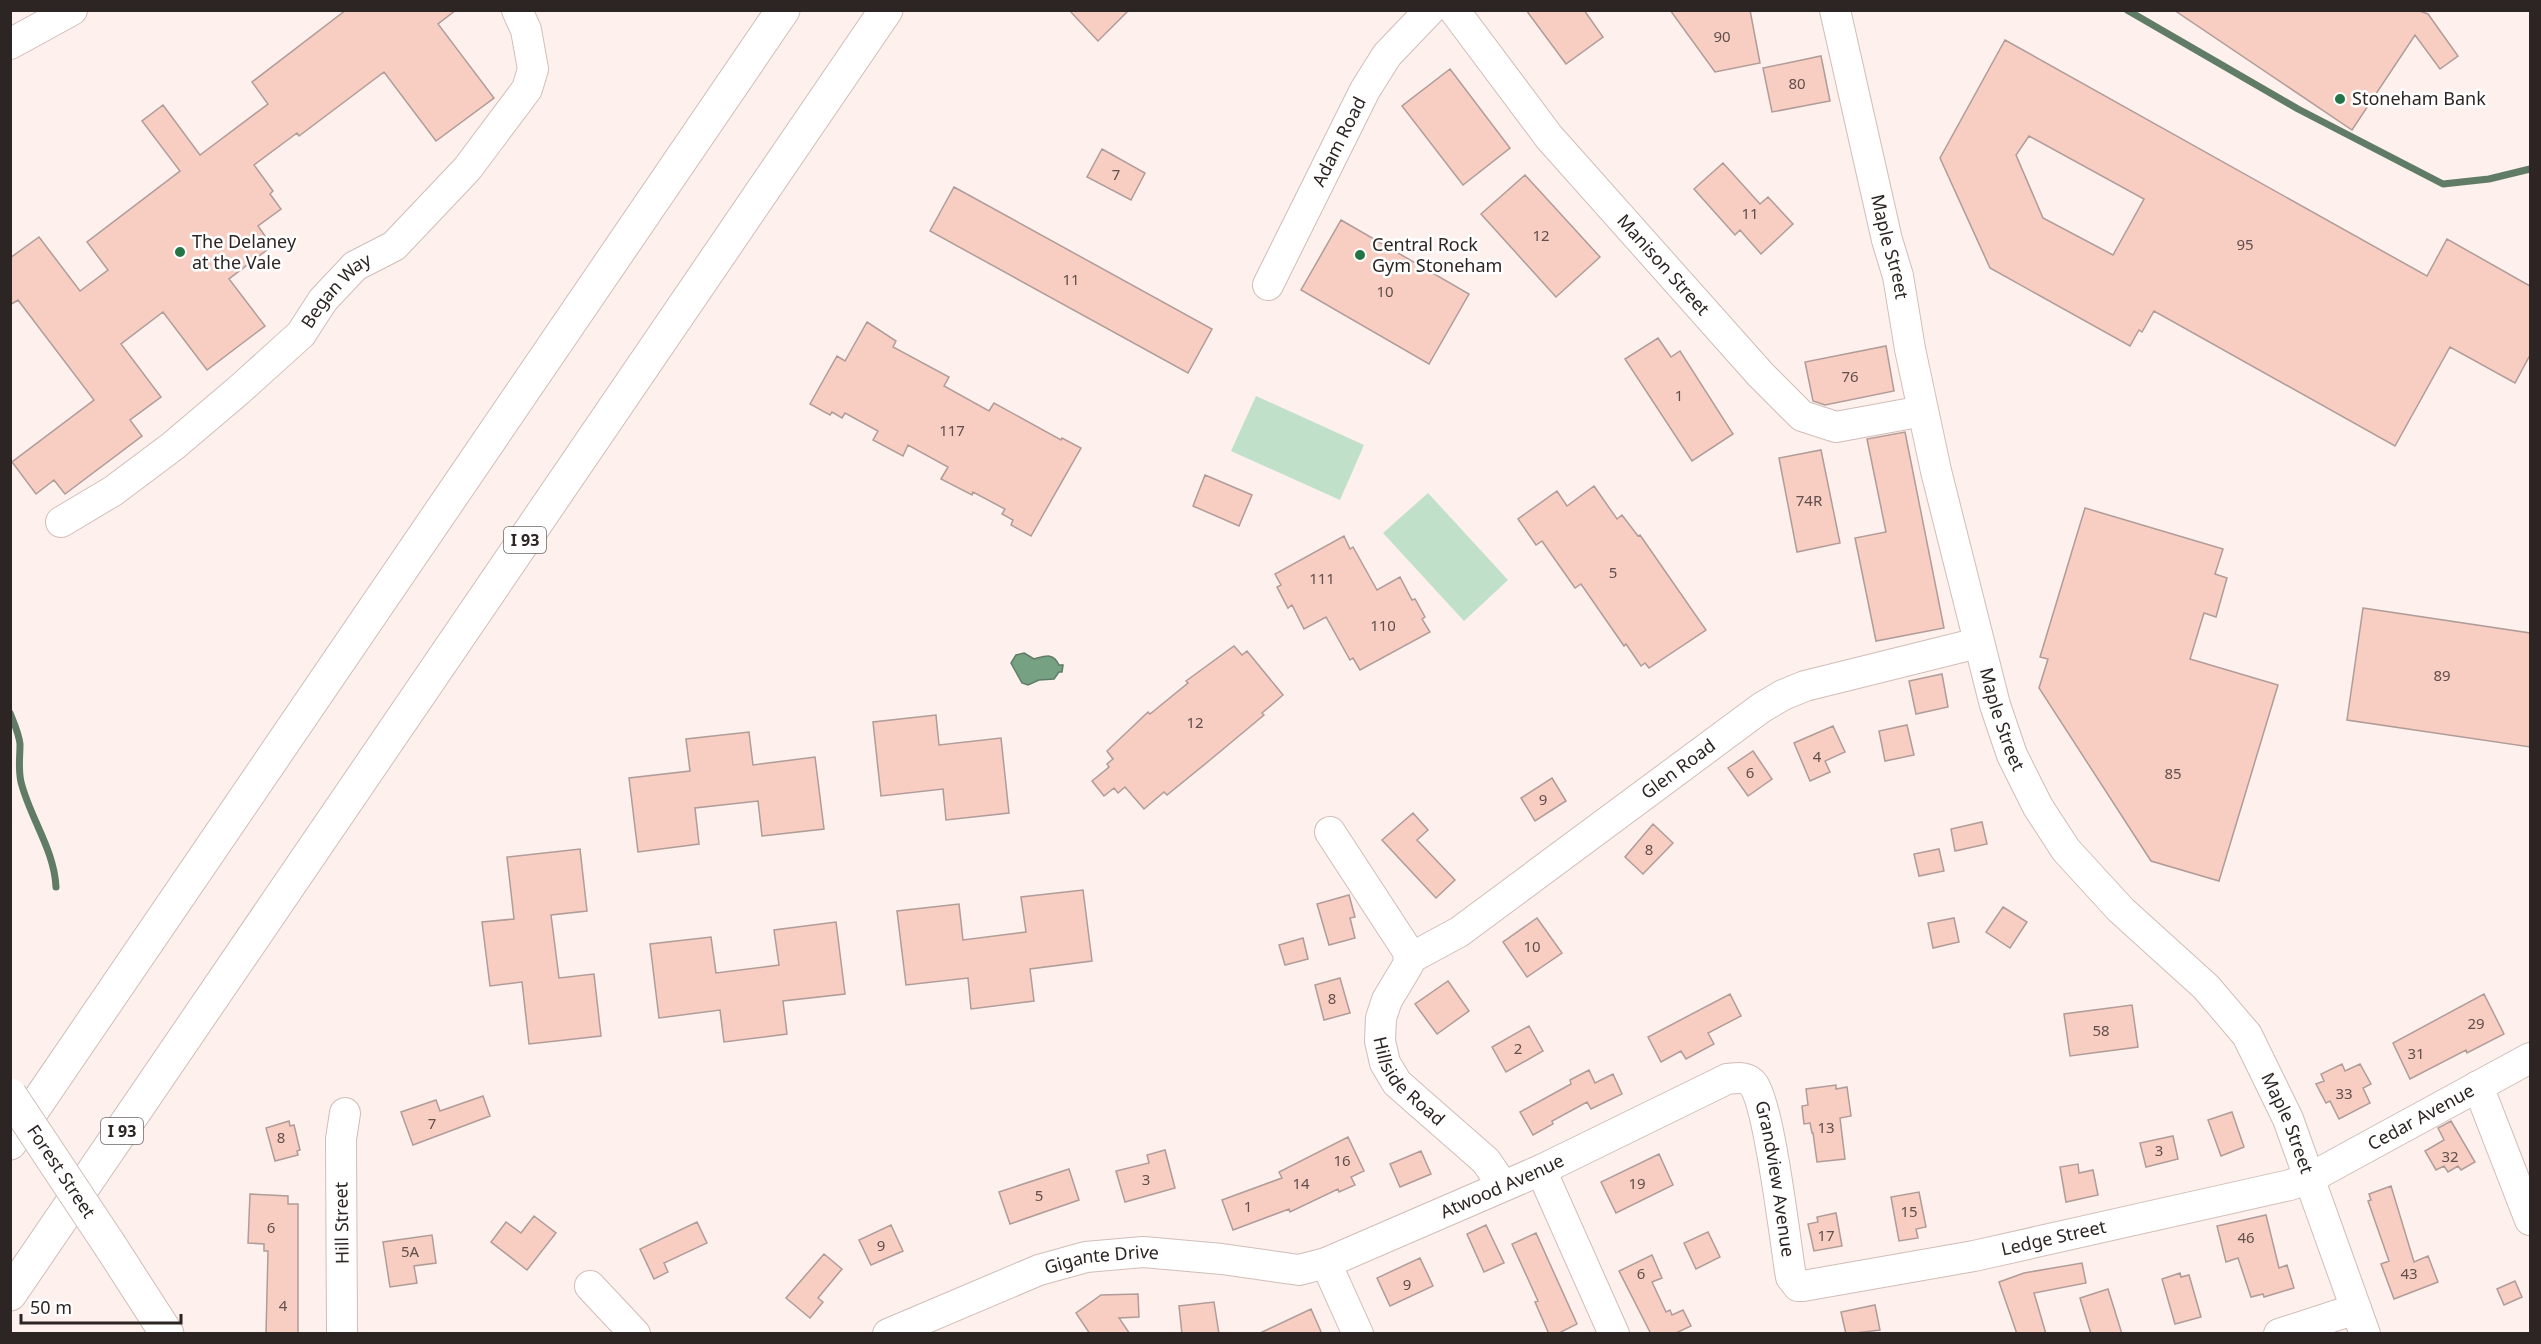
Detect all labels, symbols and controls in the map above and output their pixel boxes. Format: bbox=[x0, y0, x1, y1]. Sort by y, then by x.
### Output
house number: 90 bbox=[1713, 26, 1731, 46]
house number: 80 bbox=[1788, 73, 1806, 93]
place label: Stoneham Bank bbox=[2352, 86, 2486, 110]
street label: Adam Road bbox=[1306, 92, 1371, 190]
marker: Stoneham Bank bbox=[2333, 92, 2347, 106]
house number: 7 bbox=[1112, 164, 1120, 184]
street label: Maple Street bbox=[1866, 192, 1915, 301]
house number: 11 bbox=[1741, 203, 1759, 223]
street label: Manison Street bbox=[1612, 209, 1716, 320]
house number: 12 bbox=[1532, 225, 1550, 245]
place label: The Delaney at the Vale bbox=[192, 229, 297, 274]
place label: Central Rock Gym Stoneham bbox=[1372, 232, 1502, 277]
house number: 95 bbox=[2236, 234, 2254, 254]
marker: The Delaney at the Vale bbox=[173, 245, 187, 259]
street label: Began Way bbox=[295, 247, 375, 332]
marker: Central Rock Gym Stoneham bbox=[1353, 248, 1367, 262]
house number: 11 bbox=[1062, 269, 1080, 289]
house number: 10 bbox=[1376, 281, 1394, 301]
house number: 76 bbox=[1841, 366, 1859, 386]
house number: 1 bbox=[1675, 385, 1683, 405]
house number: 117 bbox=[939, 420, 965, 440]
house number: 74R bbox=[1796, 490, 1823, 510]
road number: I 93 bbox=[504, 527, 546, 553]
house number: 5 bbox=[1609, 562, 1617, 582]
house number: 111 bbox=[1309, 568, 1335, 588]
house number: 110 bbox=[1370, 615, 1396, 635]
street label: Maple Street bbox=[1975, 665, 2031, 775]
house number: 89 bbox=[2433, 665, 2451, 685]
house number: 12 bbox=[1186, 712, 1204, 732]
street label: Glen Road bbox=[1636, 733, 1720, 804]
house number: 4 bbox=[1813, 746, 1822, 766]
house number: 6 bbox=[1746, 762, 1754, 782]
house number: 85 bbox=[2164, 763, 2182, 783]
house number: 9 bbox=[1539, 789, 1547, 809]
house number: 8 bbox=[1645, 839, 1653, 859]
house number: 10 bbox=[1523, 936, 1541, 956]
house number: 8 bbox=[1328, 988, 1336, 1008]
house number: 29 bbox=[2467, 1013, 2485, 1033]
house number: 58 bbox=[2092, 1020, 2110, 1040]
street label: Hillside Road bbox=[1368, 1034, 1450, 1131]
house number: 2 bbox=[1514, 1038, 1522, 1058]
house number: 31 bbox=[2407, 1043, 2425, 1063]
street label: Maple Street bbox=[2256, 1068, 2320, 1177]
street label: Cedar Avenue bbox=[2363, 1078, 2478, 1155]
house number: 33 bbox=[2335, 1083, 2353, 1103]
street label: Grandview Avenue bbox=[1750, 1098, 1801, 1259]
house number: 7 bbox=[428, 1113, 436, 1133]
house number: 13 bbox=[1817, 1117, 1835, 1137]
road number: I 93 bbox=[101, 1118, 143, 1144]
street label: Forest Street bbox=[22, 1120, 102, 1223]
house number: 8 bbox=[277, 1127, 285, 1147]
house number: 3 bbox=[2155, 1140, 2163, 1160]
house number: 32 bbox=[2441, 1146, 2459, 1166]
street label: Atwood Avenue bbox=[1436, 1148, 1568, 1223]
house number: 16 bbox=[1333, 1150, 1351, 1170]
house number: 3 bbox=[1142, 1169, 1150, 1189]
house number: 14 bbox=[1292, 1173, 1310, 1193]
house number: 19 bbox=[1628, 1173, 1646, 1193]
street label: Hill Street bbox=[328, 1181, 354, 1264]
house number: 5 bbox=[1035, 1185, 1043, 1205]
house number: 1 bbox=[1244, 1196, 1252, 1216]
house number: 15 bbox=[1900, 1201, 1918, 1221]
street label: Ledge Street bbox=[1999, 1214, 2109, 1261]
house number: 6 bbox=[267, 1217, 275, 1237]
house number: 17 bbox=[1817, 1225, 1835, 1245]
house number: 46 bbox=[2237, 1227, 2255, 1247]
house number: 9 bbox=[877, 1235, 885, 1255]
street label: Gigante Drive bbox=[1041, 1239, 1160, 1279]
house number: 5A bbox=[401, 1241, 419, 1261]
house number: 6 bbox=[1637, 1263, 1645, 1283]
house number: 43 bbox=[2400, 1263, 2418, 1283]
house number: 9 bbox=[1403, 1274, 1411, 1294]
scale bar bbox=[21, 1287, 182, 1325]
text: 50 m bbox=[30, 1295, 72, 1319]
house number: 4 bbox=[279, 1295, 288, 1315]

